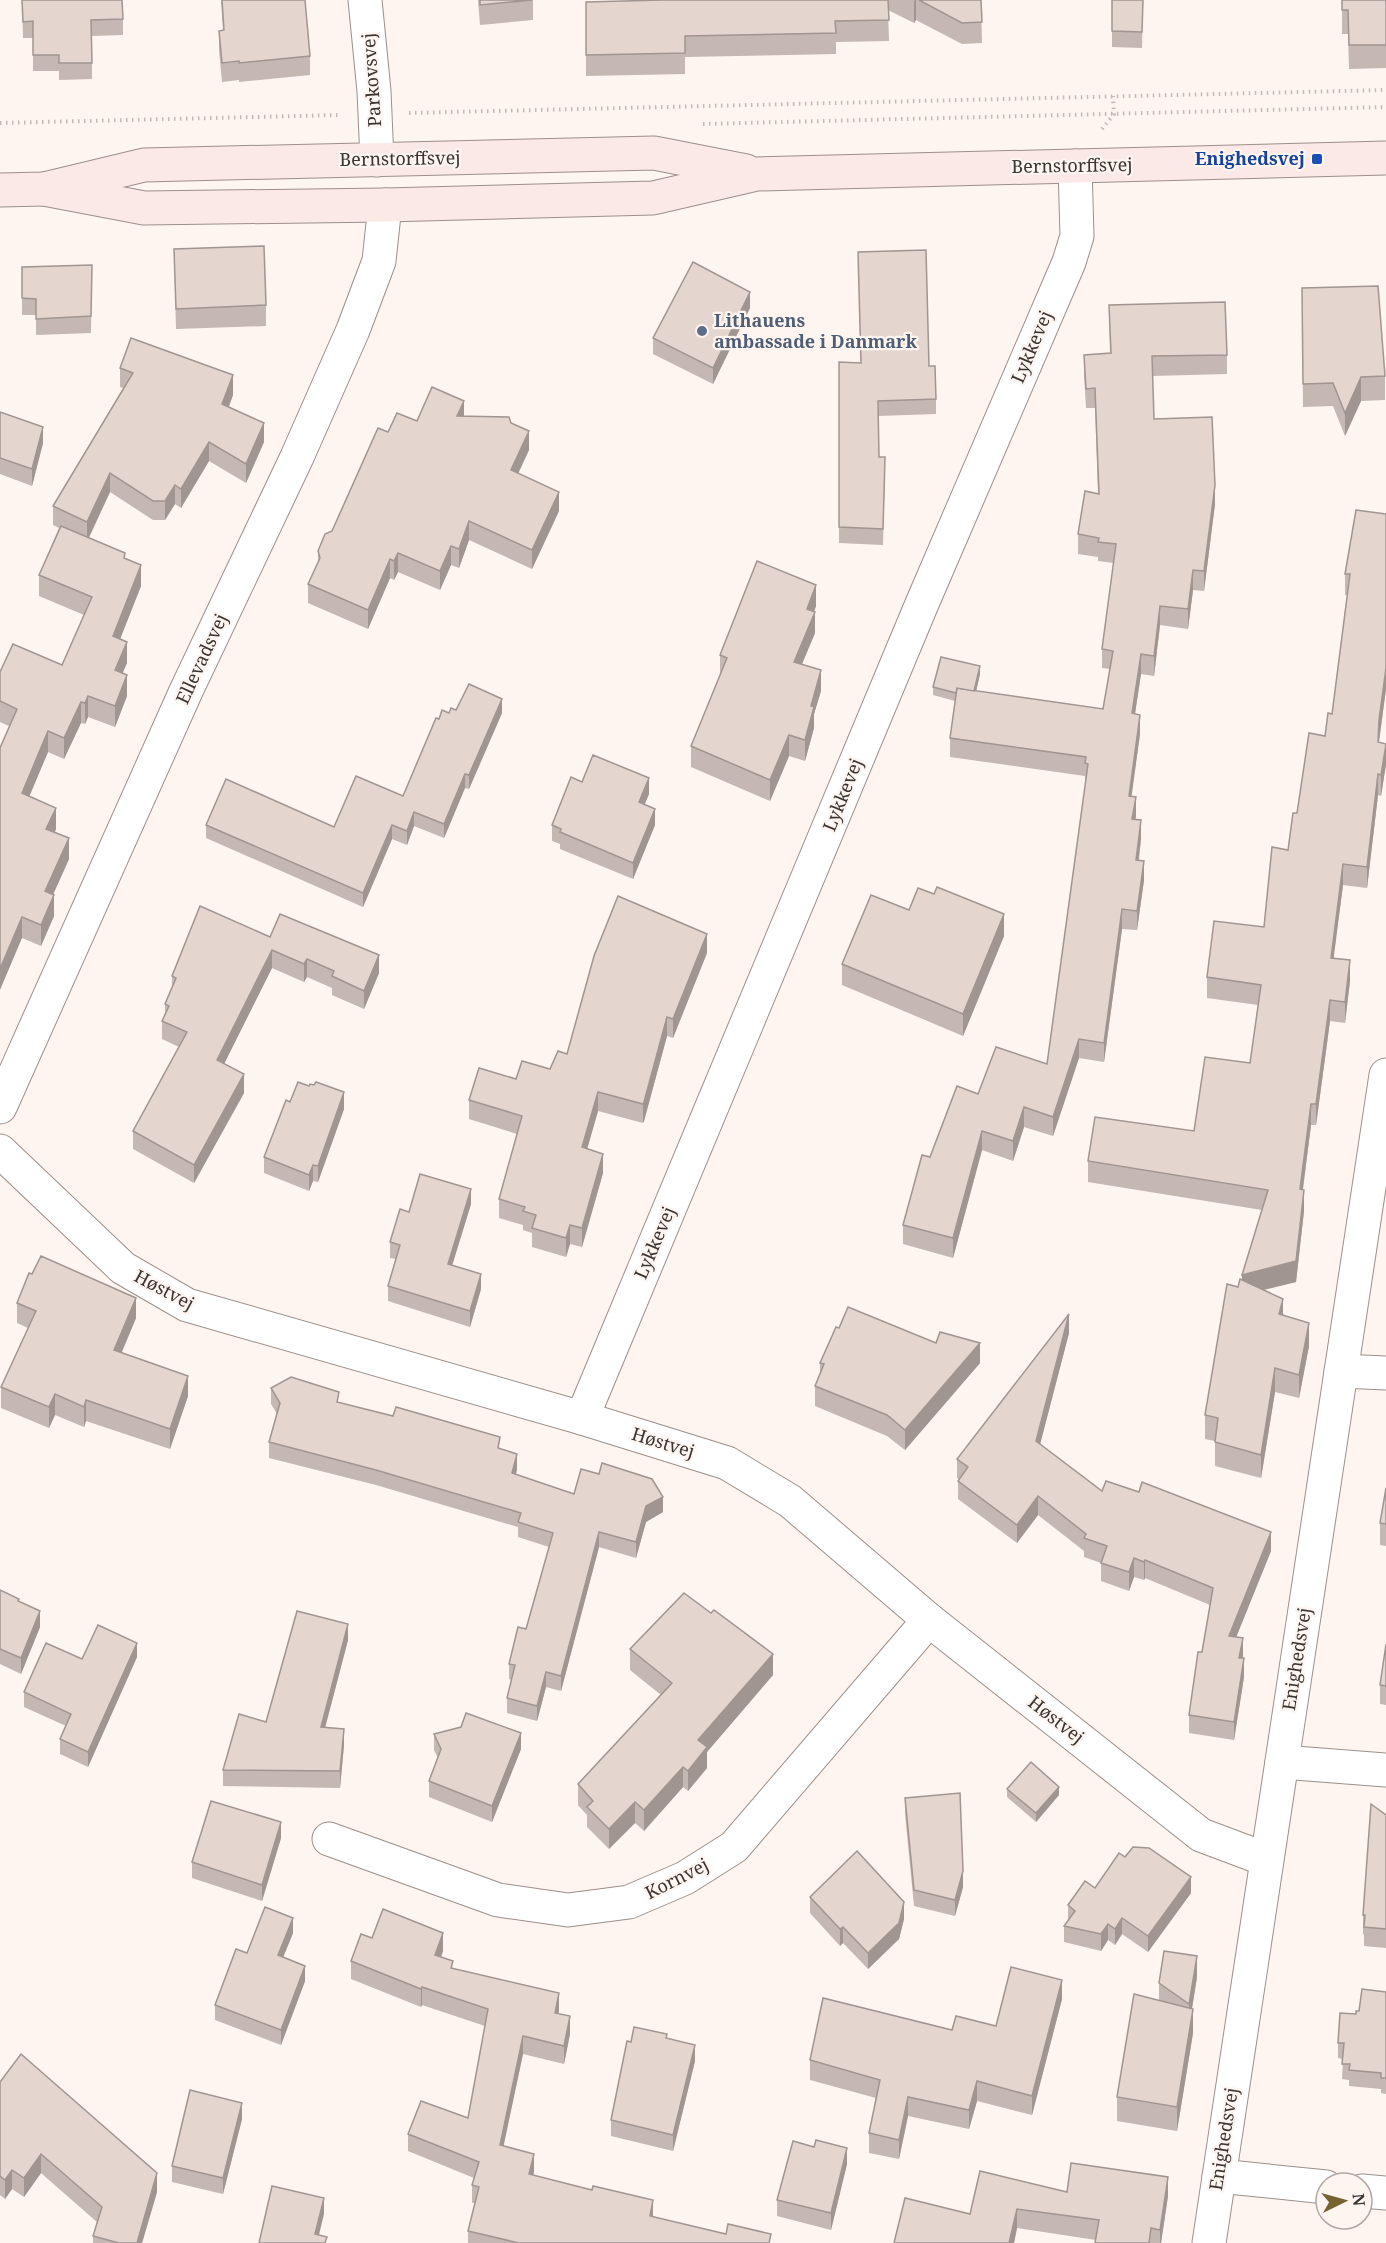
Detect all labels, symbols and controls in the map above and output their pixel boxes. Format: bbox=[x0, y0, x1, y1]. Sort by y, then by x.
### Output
street label: Parkovsvej bbox=[356, 32, 386, 128]
street label: Bernstorffsvej bbox=[339, 145, 461, 171]
place label: Enighedsvej bbox=[1195, 146, 1305, 170]
street label: Bernstorffsvej bbox=[1011, 152, 1133, 178]
marker: Enighedsvej bbox=[1310, 152, 1324, 166]
street label: Lykkevej bbox=[1005, 307, 1057, 387]
place label: Lithauens ambassade i Danmark bbox=[714, 308, 917, 353]
marker: Lithauens ambassade i Danmark bbox=[695, 324, 709, 338]
street label: Ellevadsvej bbox=[170, 609, 233, 708]
street label: Lykkevej bbox=[817, 755, 868, 835]
street label: Lykkevej bbox=[628, 1203, 680, 1283]
street label: Høstvej bbox=[130, 1263, 199, 1315]
street label: Høstvej bbox=[629, 1421, 698, 1463]
street label: Enighedsvej bbox=[1276, 1606, 1316, 1712]
street label: Høstvej bbox=[1024, 1690, 1089, 1749]
street label: Kornvej bbox=[641, 1852, 712, 1904]
street label: Enighedsvej bbox=[1203, 2086, 1243, 2192]
north arrow bbox=[1314, 2171, 1374, 2231]
text: N bbox=[1347, 2192, 1370, 2207]

